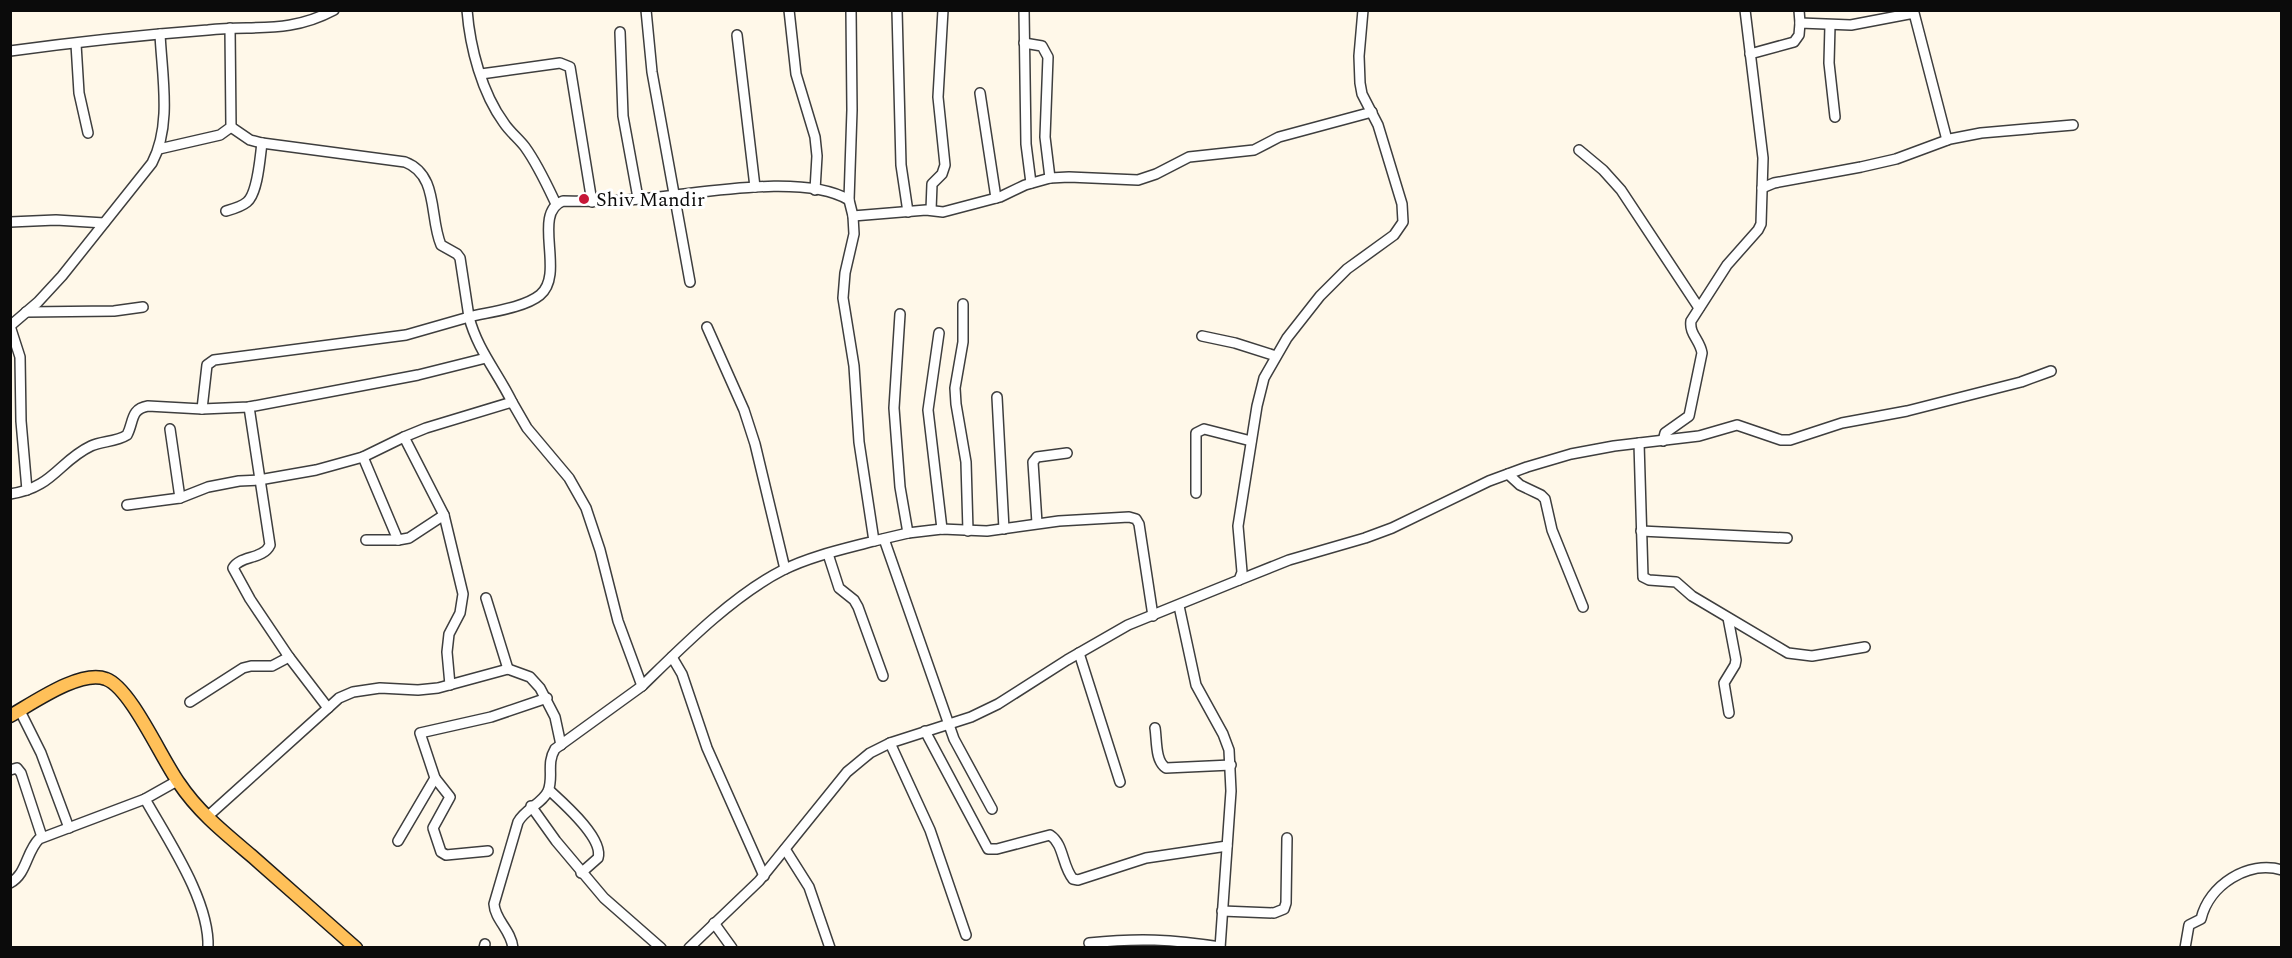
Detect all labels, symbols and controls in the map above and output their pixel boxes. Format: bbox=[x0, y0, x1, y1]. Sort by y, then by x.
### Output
place label: Shiv Mandir bbox=[596, 185, 705, 215]
marker: Shiv Mandir bbox=[577, 192, 591, 206]

